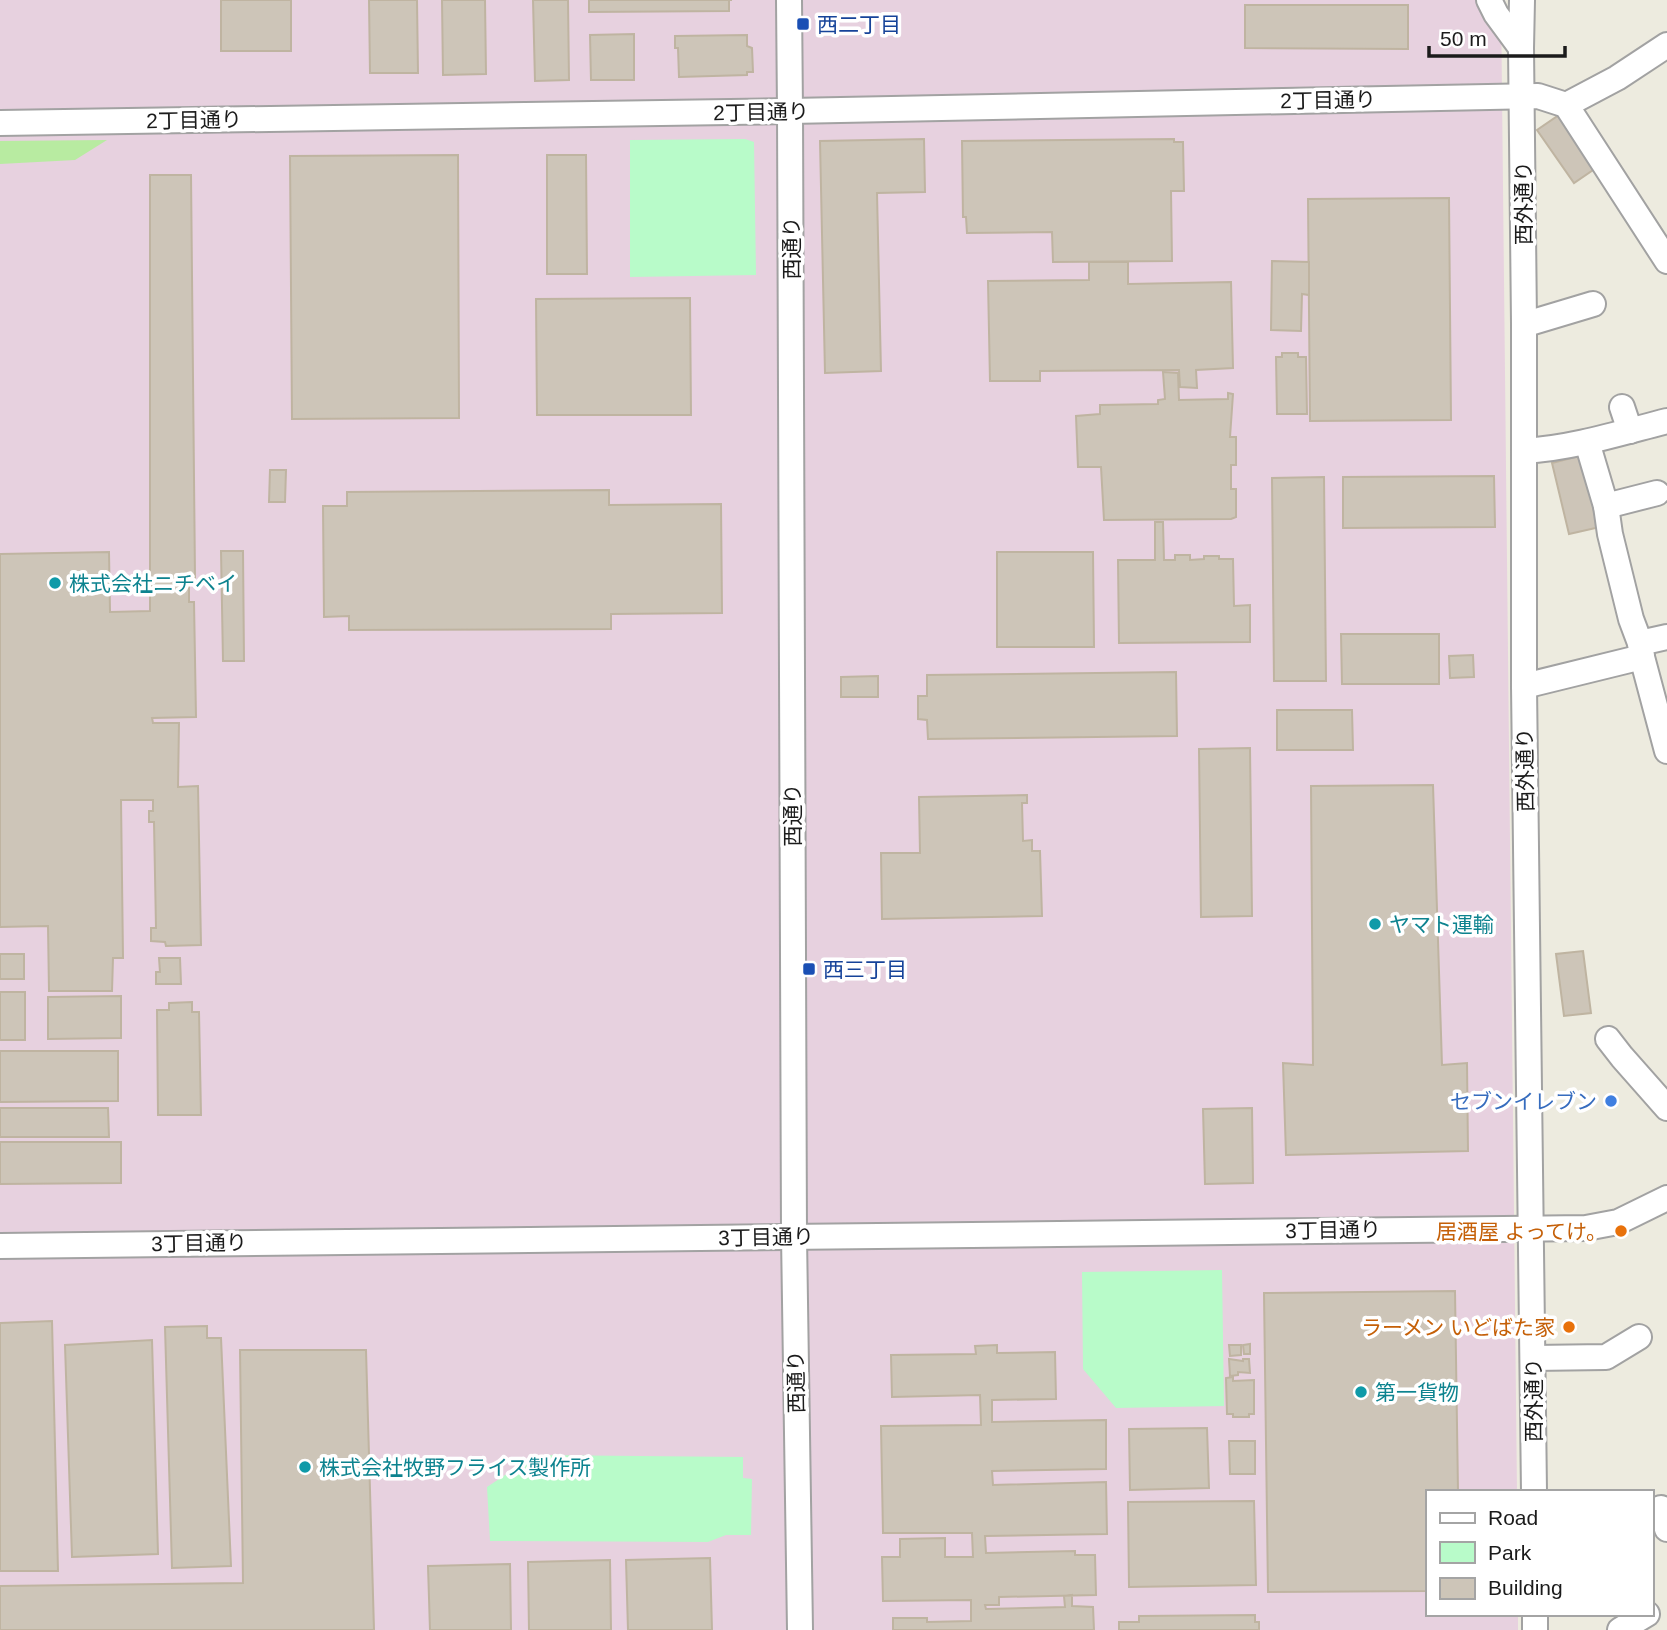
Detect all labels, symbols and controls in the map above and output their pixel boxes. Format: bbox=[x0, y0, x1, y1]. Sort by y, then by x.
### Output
place label: 西二丁目 bbox=[817, 13, 901, 36]
scale bar bbox=[1429, 14, 1566, 58]
marker: 西二丁目 bbox=[795, 16, 811, 32]
text: 50 m bbox=[1440, 27, 1487, 50]
street label: 2丁目通り bbox=[1280, 88, 1376, 112]
street label: 2丁目通り bbox=[713, 100, 809, 124]
street label: 2丁目通り bbox=[146, 108, 242, 132]
street label: 西外通り bbox=[1512, 161, 1535, 245]
street label: 西通り bbox=[780, 217, 803, 280]
place label: 株式会社ニチベイ bbox=[69, 572, 237, 595]
marker: 株式会社ニチベイ bbox=[47, 575, 63, 591]
street label: 西外通り bbox=[1513, 728, 1537, 812]
street label: 西通り bbox=[781, 784, 804, 847]
place label: ヤマト運輸 bbox=[1389, 913, 1494, 936]
marker: ヤマト運輸 bbox=[1367, 916, 1383, 932]
place label: 西三丁目 bbox=[823, 958, 907, 981]
marker: 西三丁目 bbox=[801, 961, 817, 977]
place label: セブンイレブン bbox=[1450, 1090, 1597, 1113]
marker: セブンイレブン bbox=[1603, 1093, 1619, 1109]
street label: 3丁目通り bbox=[1285, 1218, 1381, 1242]
place label: 居酒屋 よってけ。 bbox=[1436, 1220, 1607, 1243]
marker: 居酒屋 よってけ。 bbox=[1613, 1223, 1629, 1239]
street label: 3丁目通り bbox=[718, 1225, 814, 1249]
street label: 3丁目通り bbox=[151, 1231, 247, 1255]
place label: ラーメン いどばた家 bbox=[1361, 1316, 1555, 1339]
marker: ラーメン いどばた家 bbox=[1561, 1319, 1577, 1335]
street label: 西通り bbox=[784, 1350, 808, 1414]
street label: 西外通り bbox=[1522, 1358, 1545, 1442]
place label: 第一貨物 bbox=[1375, 1381, 1459, 1404]
marker: 第一貨物 bbox=[1353, 1384, 1369, 1400]
place label: 株式会社牧野フライス製作所 bbox=[319, 1456, 591, 1479]
marker: 株式会社牧野フライス製作所 bbox=[297, 1459, 313, 1475]
legend bbox=[1426, 1490, 1653, 1616]
text: Road bbox=[1488, 1506, 1538, 1529]
text: Park bbox=[1488, 1541, 1532, 1564]
text: Building bbox=[1488, 1576, 1563, 1599]

